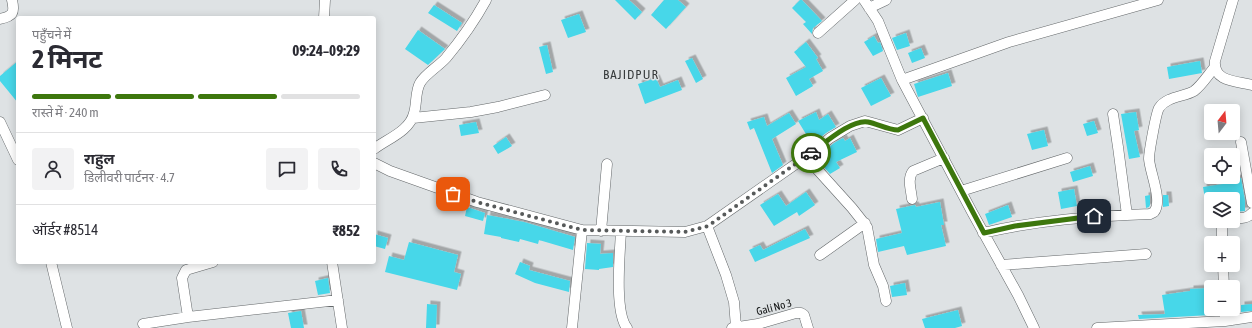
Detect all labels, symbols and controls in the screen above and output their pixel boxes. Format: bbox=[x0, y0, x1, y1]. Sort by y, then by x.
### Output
text: पहुँचने में bbox=[32, 27, 71, 42]
text: 09:24–09:29 bbox=[292, 42, 360, 59]
text: 2 मिनट bbox=[32, 44, 102, 74]
district label: BAJIDPUR bbox=[603, 67, 659, 82]
north arrow bbox=[1204, 104, 1240, 140]
map controls bbox=[1204, 104, 1240, 316]
text: रास्ते में · 240 m bbox=[32, 105, 99, 120]
courier bbox=[791, 133, 831, 173]
icon: car bbox=[800, 142, 822, 164]
button: person bbox=[32, 148, 74, 190]
button: chat bbox=[266, 148, 308, 190]
button: phone bbox=[318, 148, 360, 190]
button: locate bbox=[1204, 148, 1240, 184]
text: राहुल bbox=[84, 150, 115, 167]
text: डिलीवरी पार्टनर · 4.7 bbox=[84, 170, 175, 185]
pin bbox=[436, 177, 470, 211]
icon: bag bbox=[442, 183, 464, 205]
button: layers bbox=[1204, 192, 1240, 228]
pin bbox=[1077, 199, 1111, 233]
icon: home bbox=[1083, 205, 1105, 227]
text: ऑर्डर #8514 bbox=[32, 221, 98, 238]
text: ₹852 bbox=[332, 222, 360, 239]
button: + bbox=[1204, 236, 1240, 272]
button: − bbox=[1204, 280, 1240, 316]
street label: Gali No 3 bbox=[755, 297, 793, 317]

